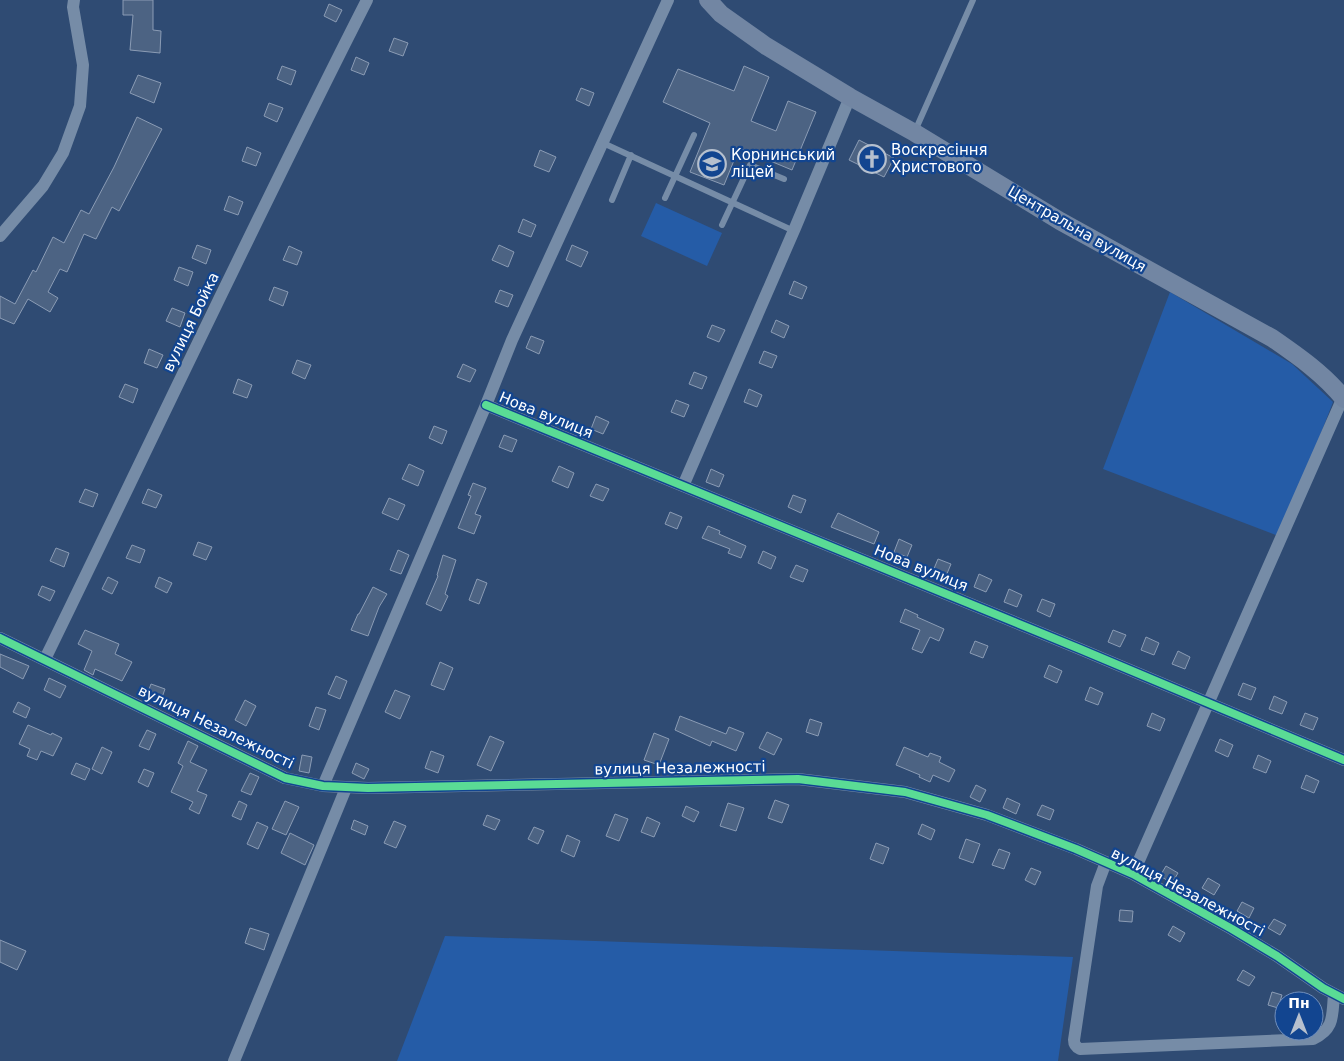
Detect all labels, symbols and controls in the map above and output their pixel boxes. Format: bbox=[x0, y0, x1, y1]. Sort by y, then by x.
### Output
place label: Воскресіння Христового bbox=[891, 141, 988, 176]
church icon: Воскресіння Христового bbox=[857, 144, 887, 174]
place label: Корнинський ліцей bbox=[731, 146, 835, 181]
school or university icon: Корнинський ліцей bbox=[697, 149, 727, 179]
street label: Центральна вулиця bbox=[1005, 182, 1149, 276]
street label: вулиця Бойка bbox=[159, 269, 223, 375]
street label: Нова вулиця bbox=[496, 388, 596, 442]
street label: Нова вулиця bbox=[871, 541, 971, 595]
street label: вулиця Незалежності bbox=[135, 681, 297, 773]
street label: вулиця Незалежності bbox=[594, 758, 766, 778]
street label: вулиця Незалежності bbox=[1108, 844, 1268, 940]
north arrow bbox=[1274, 991, 1324, 1041]
text: Пн bbox=[1288, 995, 1310, 1011]

